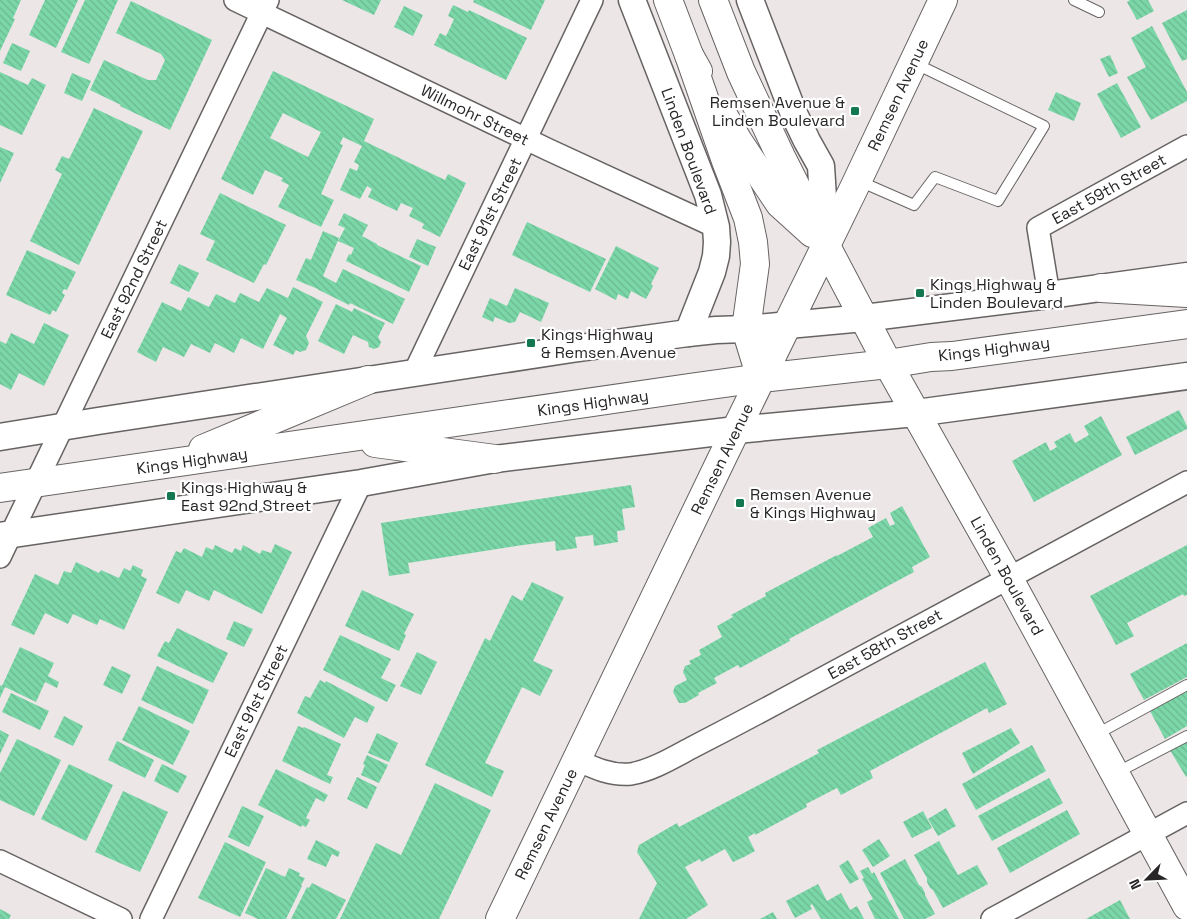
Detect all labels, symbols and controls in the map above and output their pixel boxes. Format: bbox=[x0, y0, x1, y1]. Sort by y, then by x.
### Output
street label: Remsen Avenue bbox=[863, 36, 933, 154]
street label: Willmohr Street bbox=[417, 80, 533, 150]
street label: Linden Boulevard bbox=[656, 85, 722, 217]
place label: Remsen Avenue & Linden Boulevard bbox=[710, 92, 845, 131]
marker: Remsen Avenue & Linden Boulevard bbox=[849, 105, 861, 117]
street label: East 59th Street bbox=[1048, 149, 1170, 229]
street label: East 91st Street bbox=[454, 154, 526, 274]
street label: East 92nd Street bbox=[96, 216, 172, 342]
place label: Kings Highway & Linden Boulevard bbox=[930, 274, 1063, 313]
marker: Kings Highway & Linden Boulevard bbox=[914, 287, 926, 299]
place label: Kings Highway & Remsen Avenue bbox=[541, 324, 676, 363]
street label: Kings Highway bbox=[937, 332, 1051, 366]
marker: Kings Highway & Remsen Avenue bbox=[525, 337, 537, 349]
street label: Kings Highway bbox=[536, 385, 650, 421]
street label: Remsen Avenue bbox=[686, 400, 758, 518]
street label: Kings Highway bbox=[135, 443, 249, 479]
place label: Kings Highway & East 92nd Street bbox=[181, 477, 311, 516]
place label: Remsen Avenue & Kings Highway bbox=[750, 484, 876, 523]
marker: Kings Highway & East 92nd Street bbox=[165, 490, 177, 502]
marker: Remsen Avenue & Kings Highway bbox=[734, 497, 746, 509]
street label: Linden Boulevard bbox=[966, 513, 1048, 639]
street label: East 58th Street bbox=[824, 604, 946, 684]
street label: East 91st Street bbox=[220, 641, 292, 761]
street label: Remsen Avenue bbox=[510, 765, 582, 883]
north arrow bbox=[1122, 854, 1172, 904]
text: N bbox=[1125, 876, 1145, 892]

